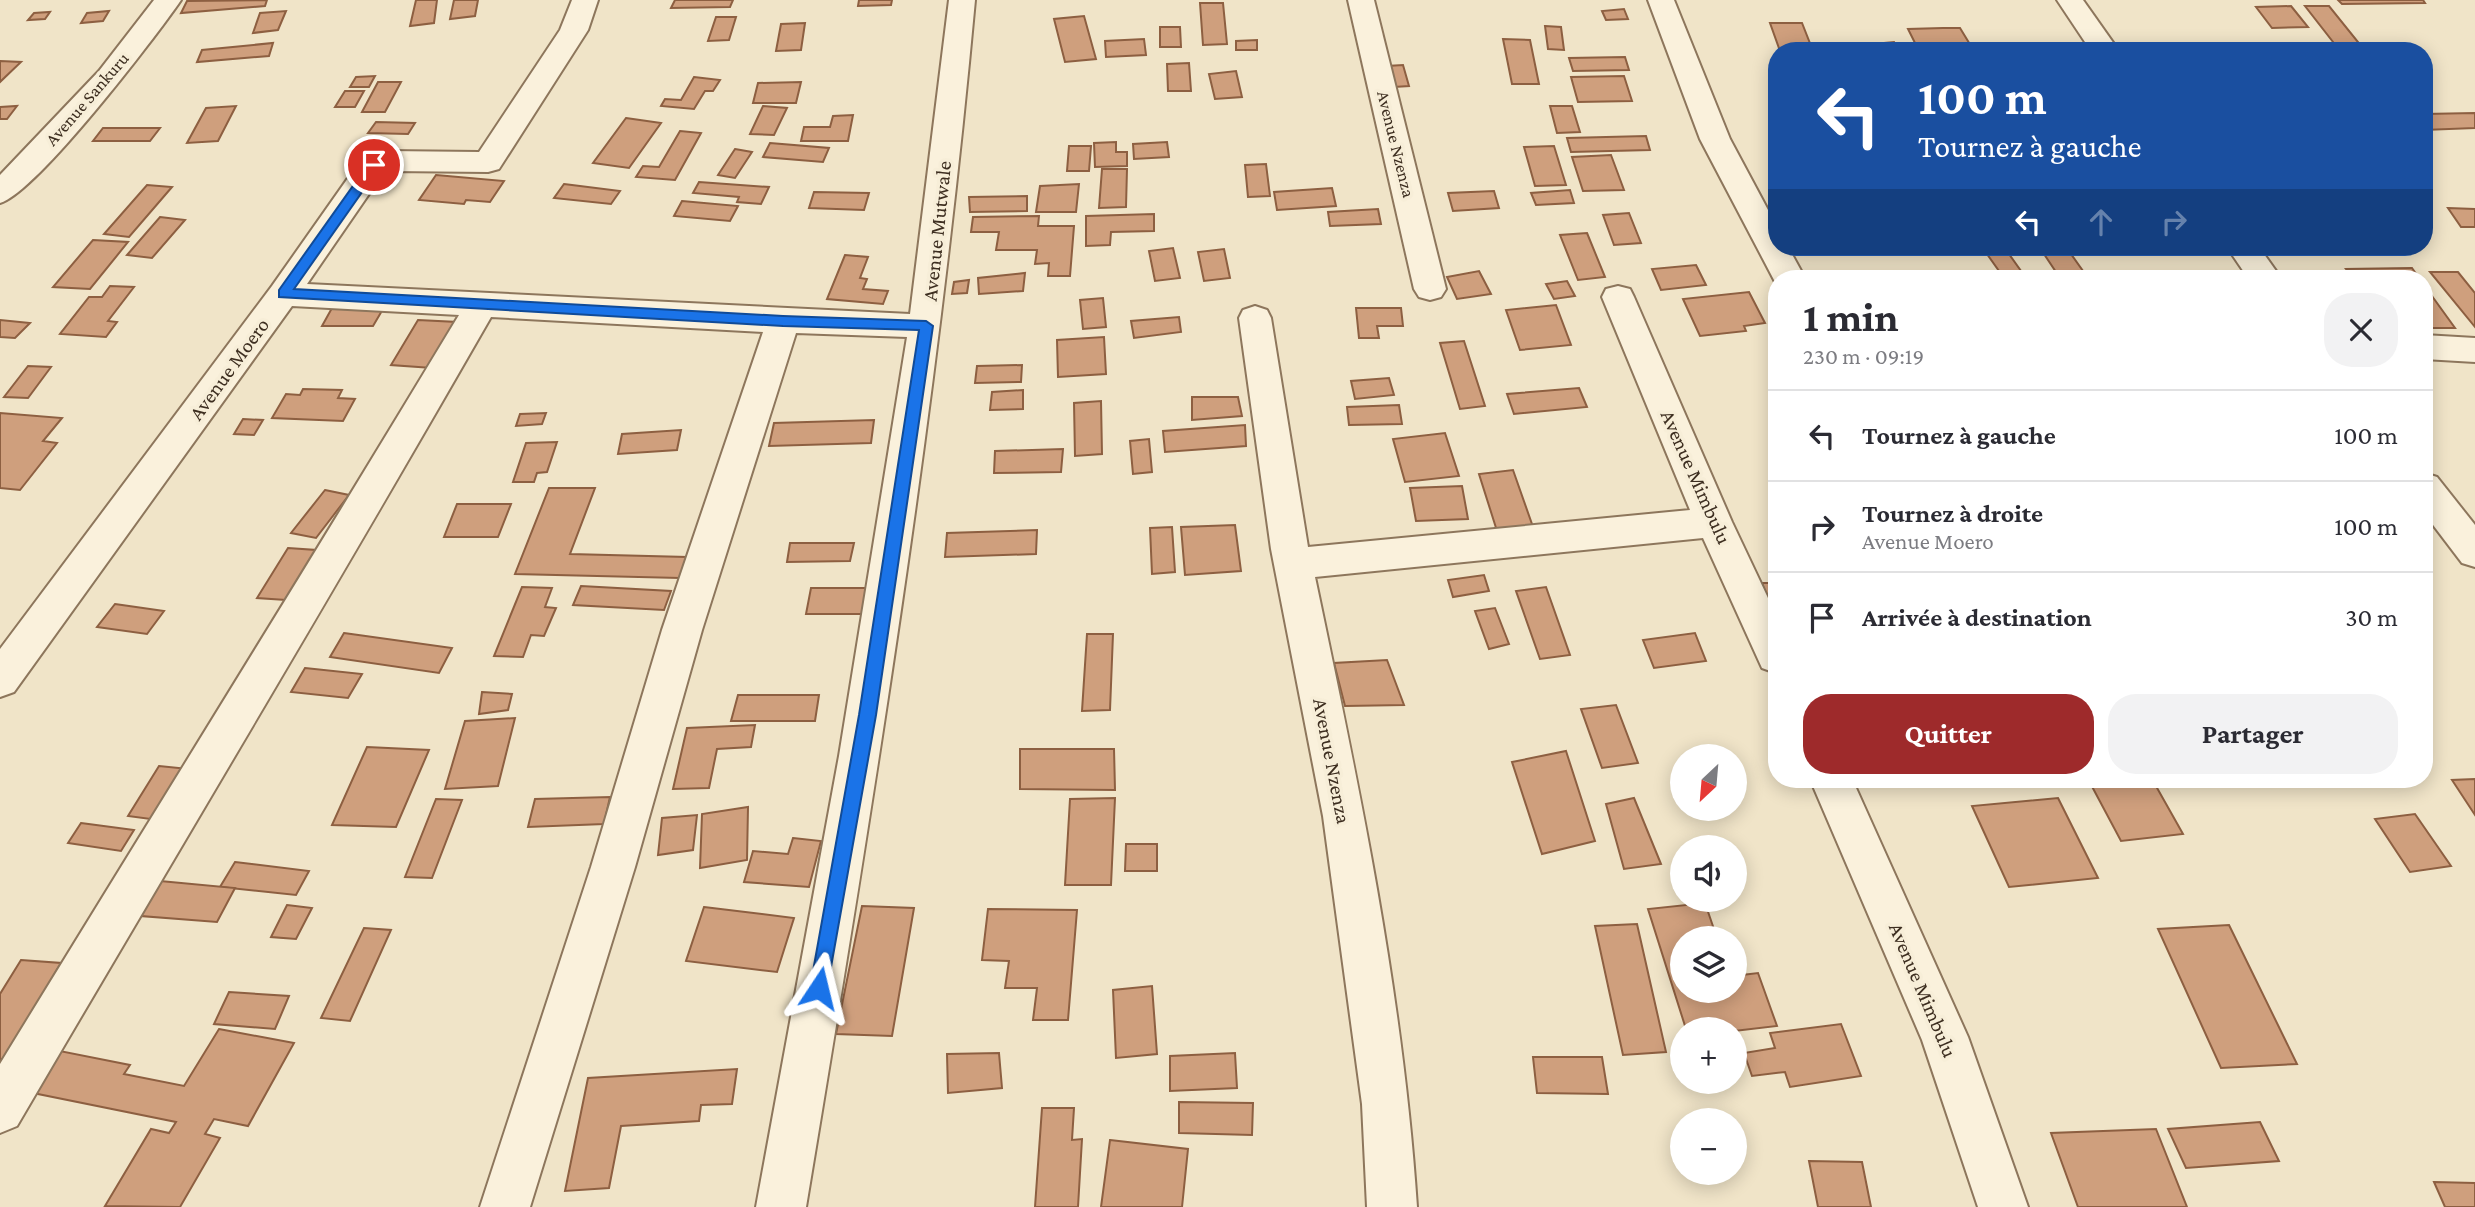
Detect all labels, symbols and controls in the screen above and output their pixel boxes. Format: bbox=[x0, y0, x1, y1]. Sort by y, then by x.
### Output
street label: Avenue Sankuru bbox=[41, 48, 133, 150]
icon: left bbox=[1803, 70, 1894, 161]
text: 100 m bbox=[1918, 70, 2047, 125]
street label: Avenue Nzenza bbox=[1373, 89, 1419, 199]
text: Tournez à gauche bbox=[1918, 128, 2141, 164]
pin bbox=[344, 135, 404, 195]
icon: arrive bbox=[355, 146, 393, 184]
street label: Avenue Mutwale bbox=[918, 160, 956, 302]
icon: left bbox=[2009, 203, 2047, 241]
icon: ahead bbox=[2082, 203, 2120, 241]
icon: right bbox=[2155, 203, 2193, 241]
text: 1 min bbox=[1803, 293, 1899, 340]
button: close bbox=[2324, 293, 2398, 367]
street label: Avenue Moero bbox=[184, 313, 274, 425]
text: 230 m · 09:19 bbox=[1803, 343, 1924, 369]
street label: Avenue Mimbulu bbox=[1656, 406, 1736, 548]
icon: left bbox=[1803, 417, 1841, 455]
text: Tournez à gauche bbox=[1862, 421, 2056, 450]
text: 100 m bbox=[2334, 421, 2398, 450]
text: Tournez à droite bbox=[1862, 499, 2043, 528]
icon: right bbox=[1803, 508, 1841, 546]
text: 100 m bbox=[2334, 512, 2398, 541]
text: Avenue Moero bbox=[1862, 528, 1994, 554]
icon: arrive bbox=[1803, 599, 1841, 637]
text: Arrivée à destination bbox=[1862, 603, 2092, 632]
text: 30 m bbox=[2345, 603, 2398, 632]
button: Quitter bbox=[1803, 694, 2094, 774]
button: Partager bbox=[2108, 694, 2398, 774]
street label: Avenue Nzenza bbox=[1308, 696, 1356, 826]
north arrow bbox=[1670, 744, 1746, 821]
map controls bbox=[1670, 744, 1747, 1185]
button: sound bbox=[1670, 835, 1747, 912]
street label: Avenue Mimbulu bbox=[1884, 919, 1962, 1061]
button: layers bbox=[1670, 926, 1747, 1003]
position arrow bbox=[782, 951, 856, 1025]
button: + bbox=[1670, 1017, 1747, 1094]
button: − bbox=[1670, 1108, 1747, 1185]

